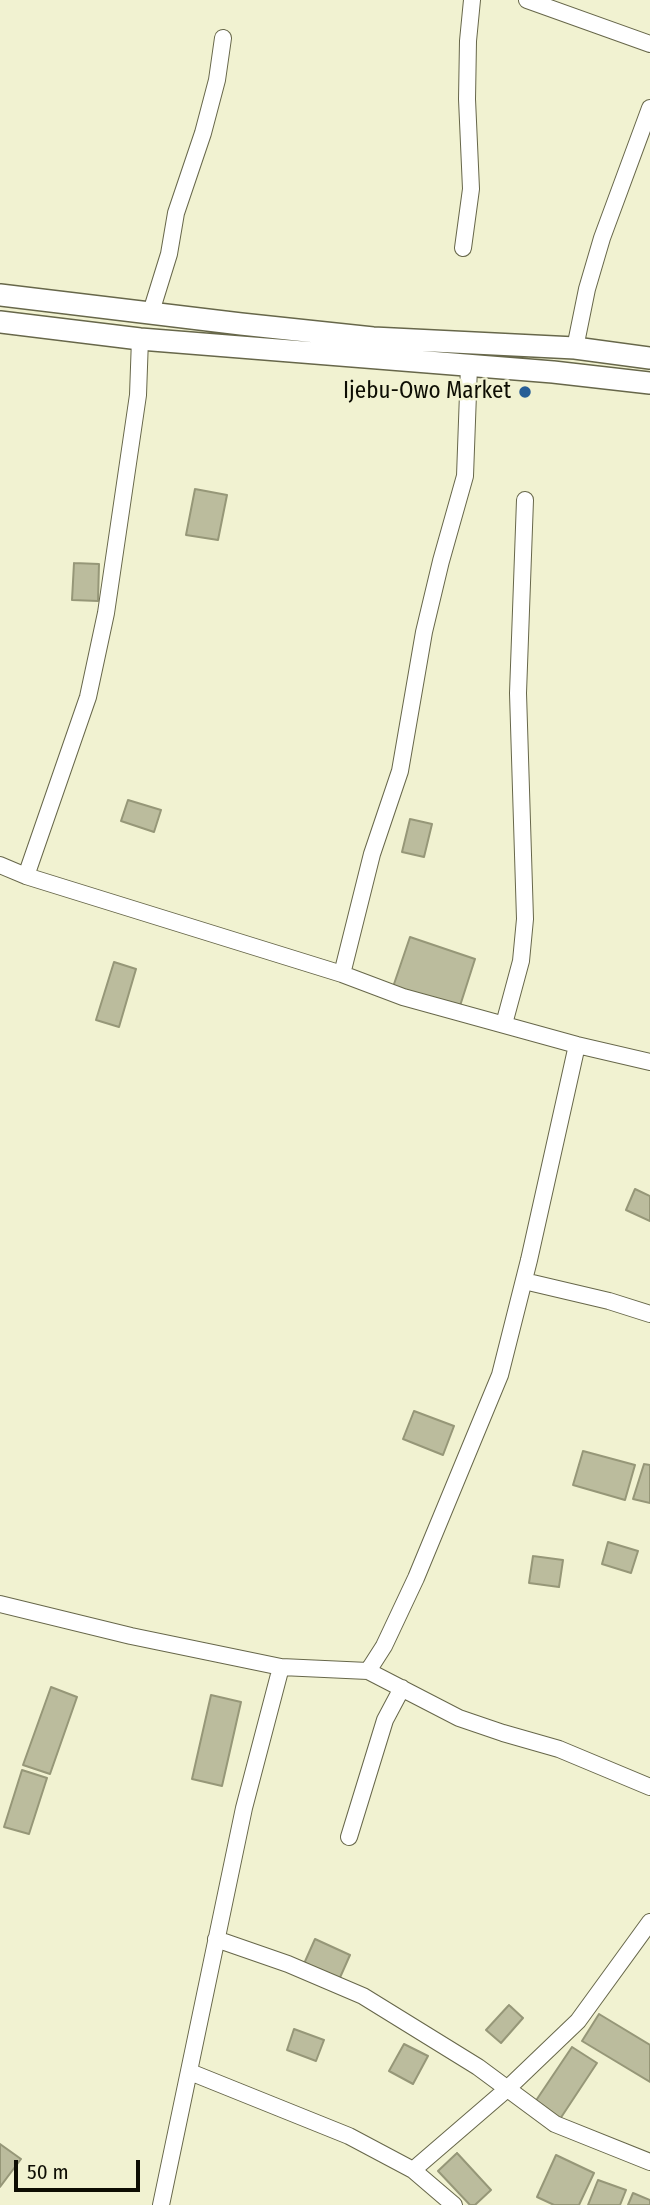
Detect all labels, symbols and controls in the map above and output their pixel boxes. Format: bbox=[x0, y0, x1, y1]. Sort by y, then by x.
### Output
place label: Ijebu-Owo Market bbox=[343, 378, 511, 406]
marker: Ijebu-Owo Market bbox=[517, 384, 533, 400]
scale bar bbox=[18, 2146, 144, 2190]
text: 50 m bbox=[27, 2159, 69, 2185]

